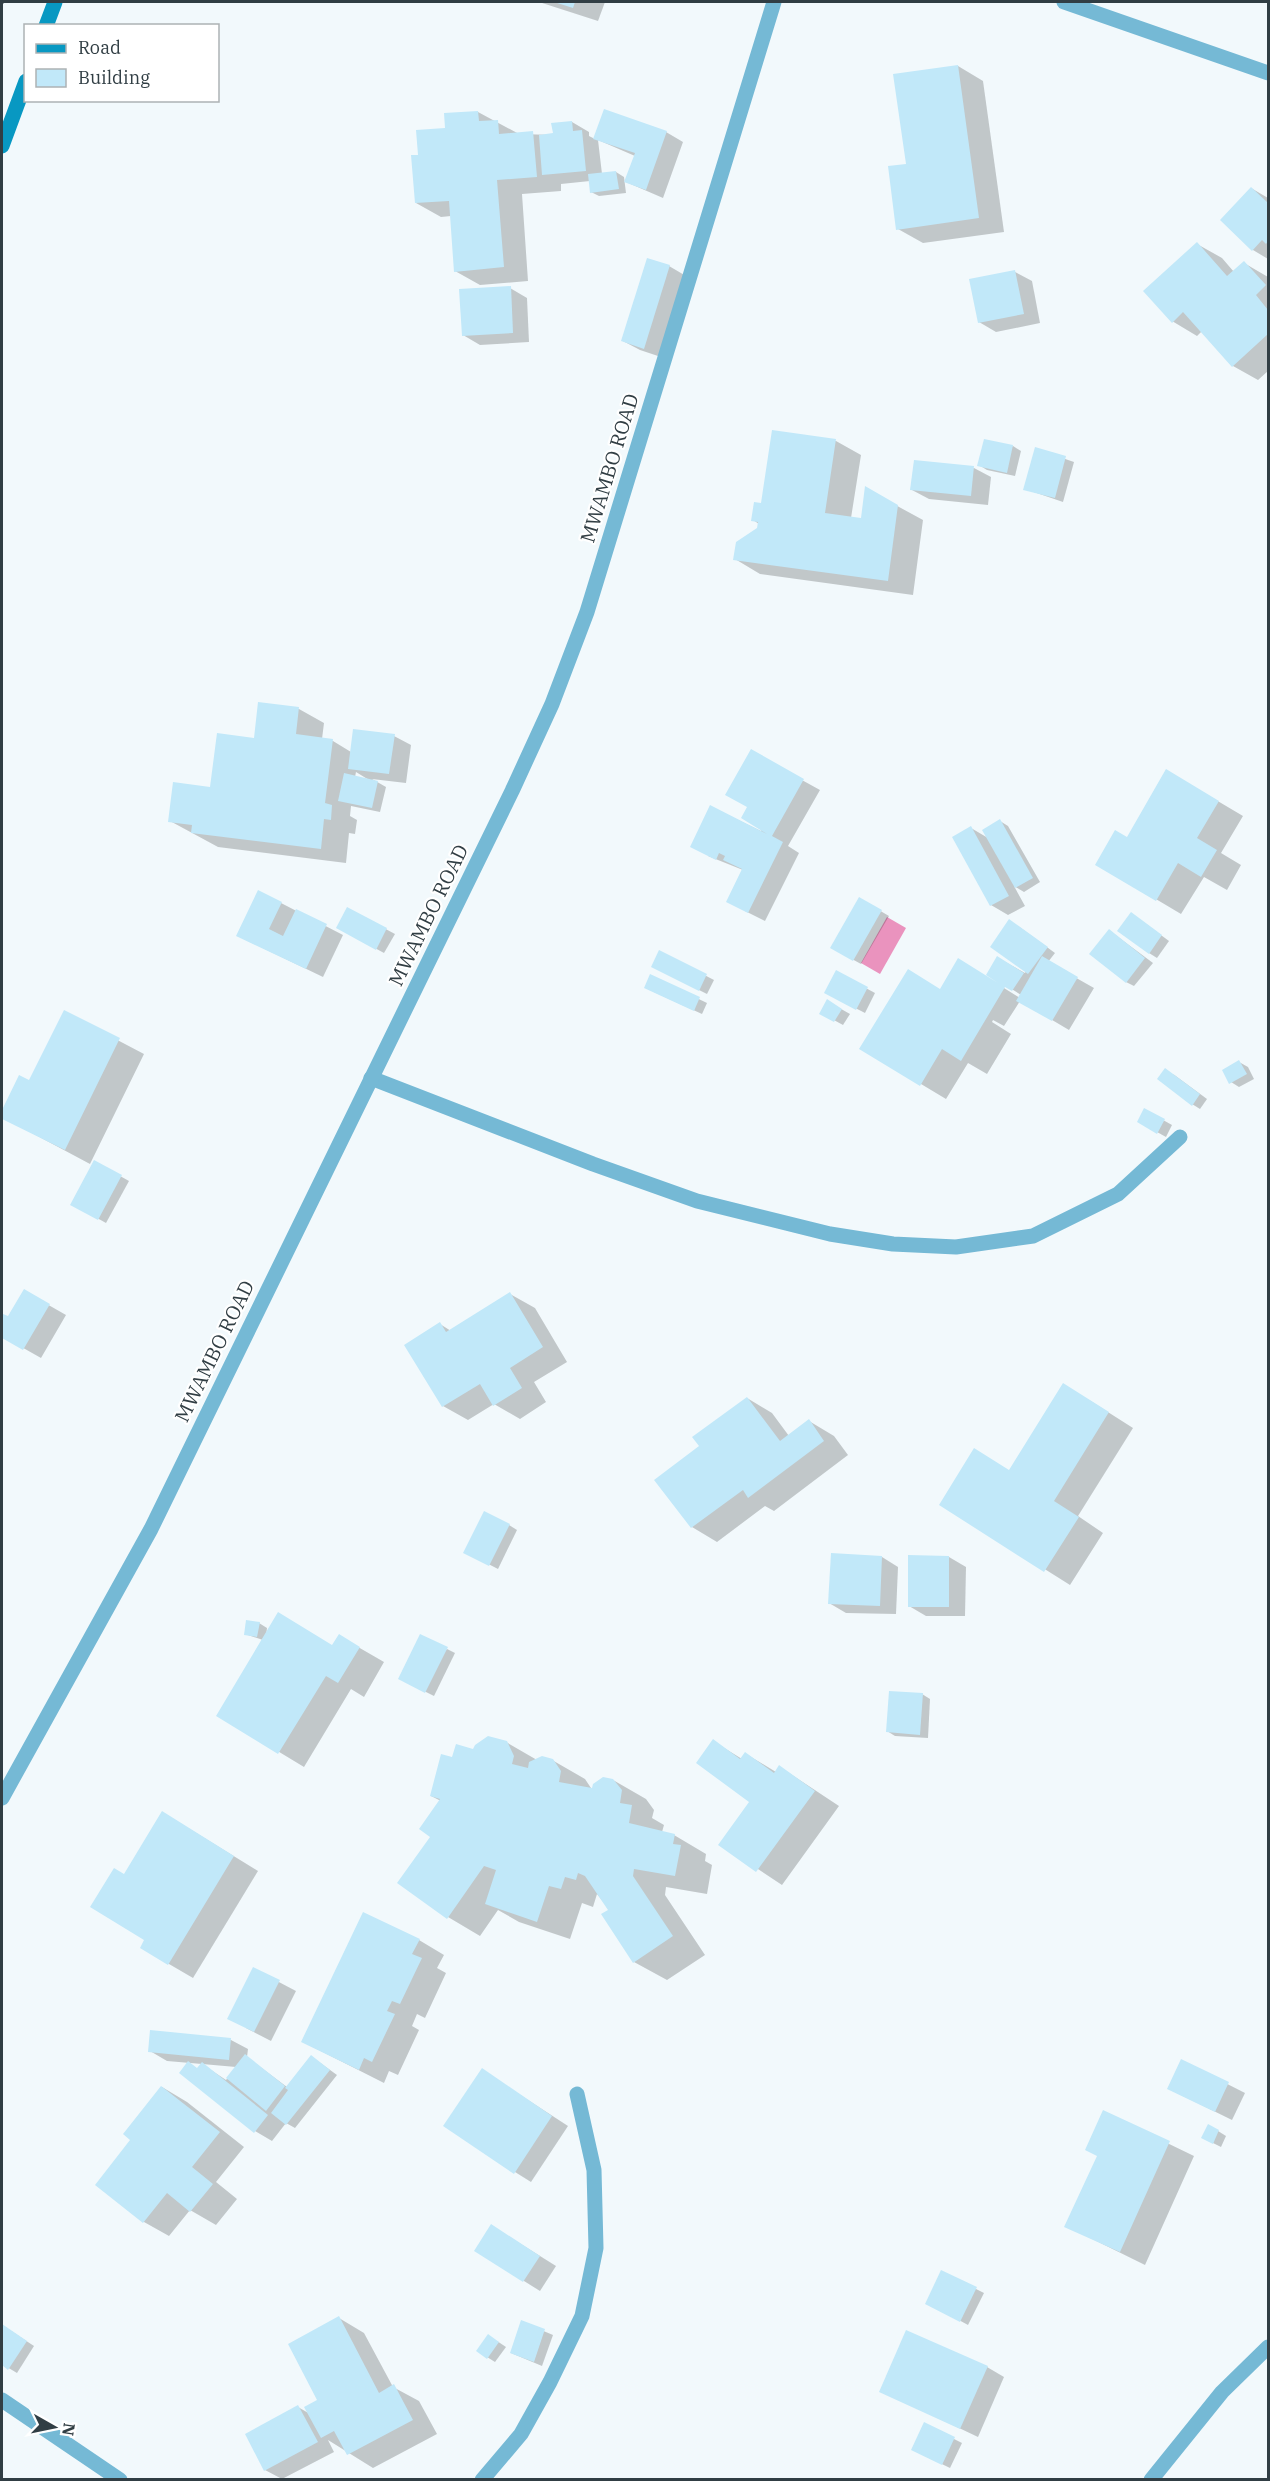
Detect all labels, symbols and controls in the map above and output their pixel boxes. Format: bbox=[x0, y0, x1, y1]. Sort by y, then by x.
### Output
legend bbox=[24, 24, 219, 102]
text: Road bbox=[78, 36, 121, 59]
text: Building bbox=[78, 66, 150, 89]
street label: MWAMBO ROAD bbox=[573, 390, 645, 546]
street label: MWAMBO ROAD bbox=[382, 840, 474, 990]
street label: MWAMBO ROAD bbox=[168, 1276, 260, 1426]
north arrow bbox=[24, 2397, 84, 2457]
text: N bbox=[58, 2422, 80, 2437]

